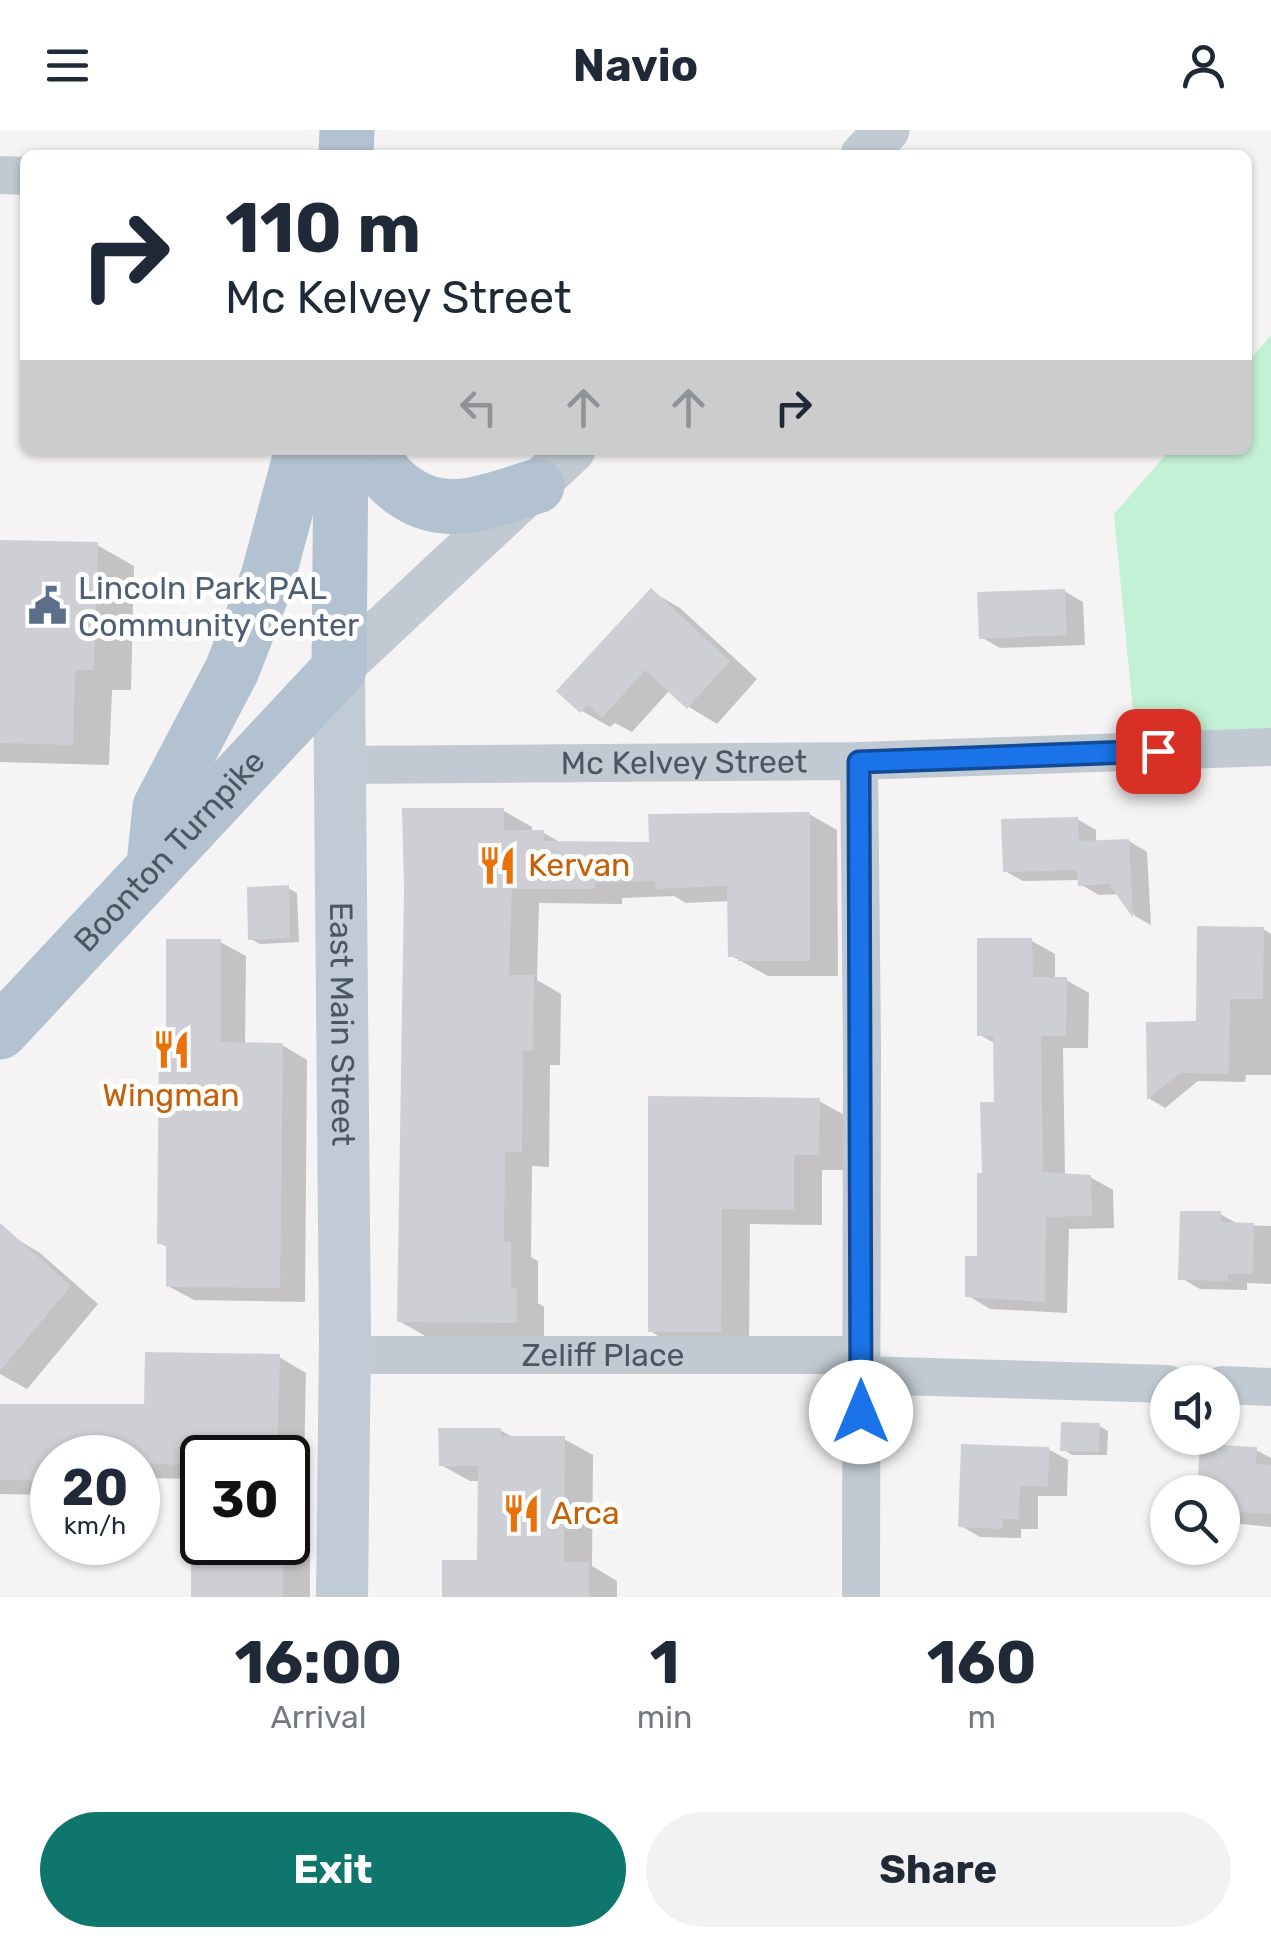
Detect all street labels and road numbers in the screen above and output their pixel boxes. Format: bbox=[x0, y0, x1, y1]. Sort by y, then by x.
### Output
street label: Boonton Turnpike bbox=[66, 742, 273, 959]
street label: Mc Kelvey Street bbox=[561, 742, 807, 782]
street label: East Main Street bbox=[322, 902, 362, 1146]
street label: Zeliff Place bbox=[521, 1336, 685, 1374]

